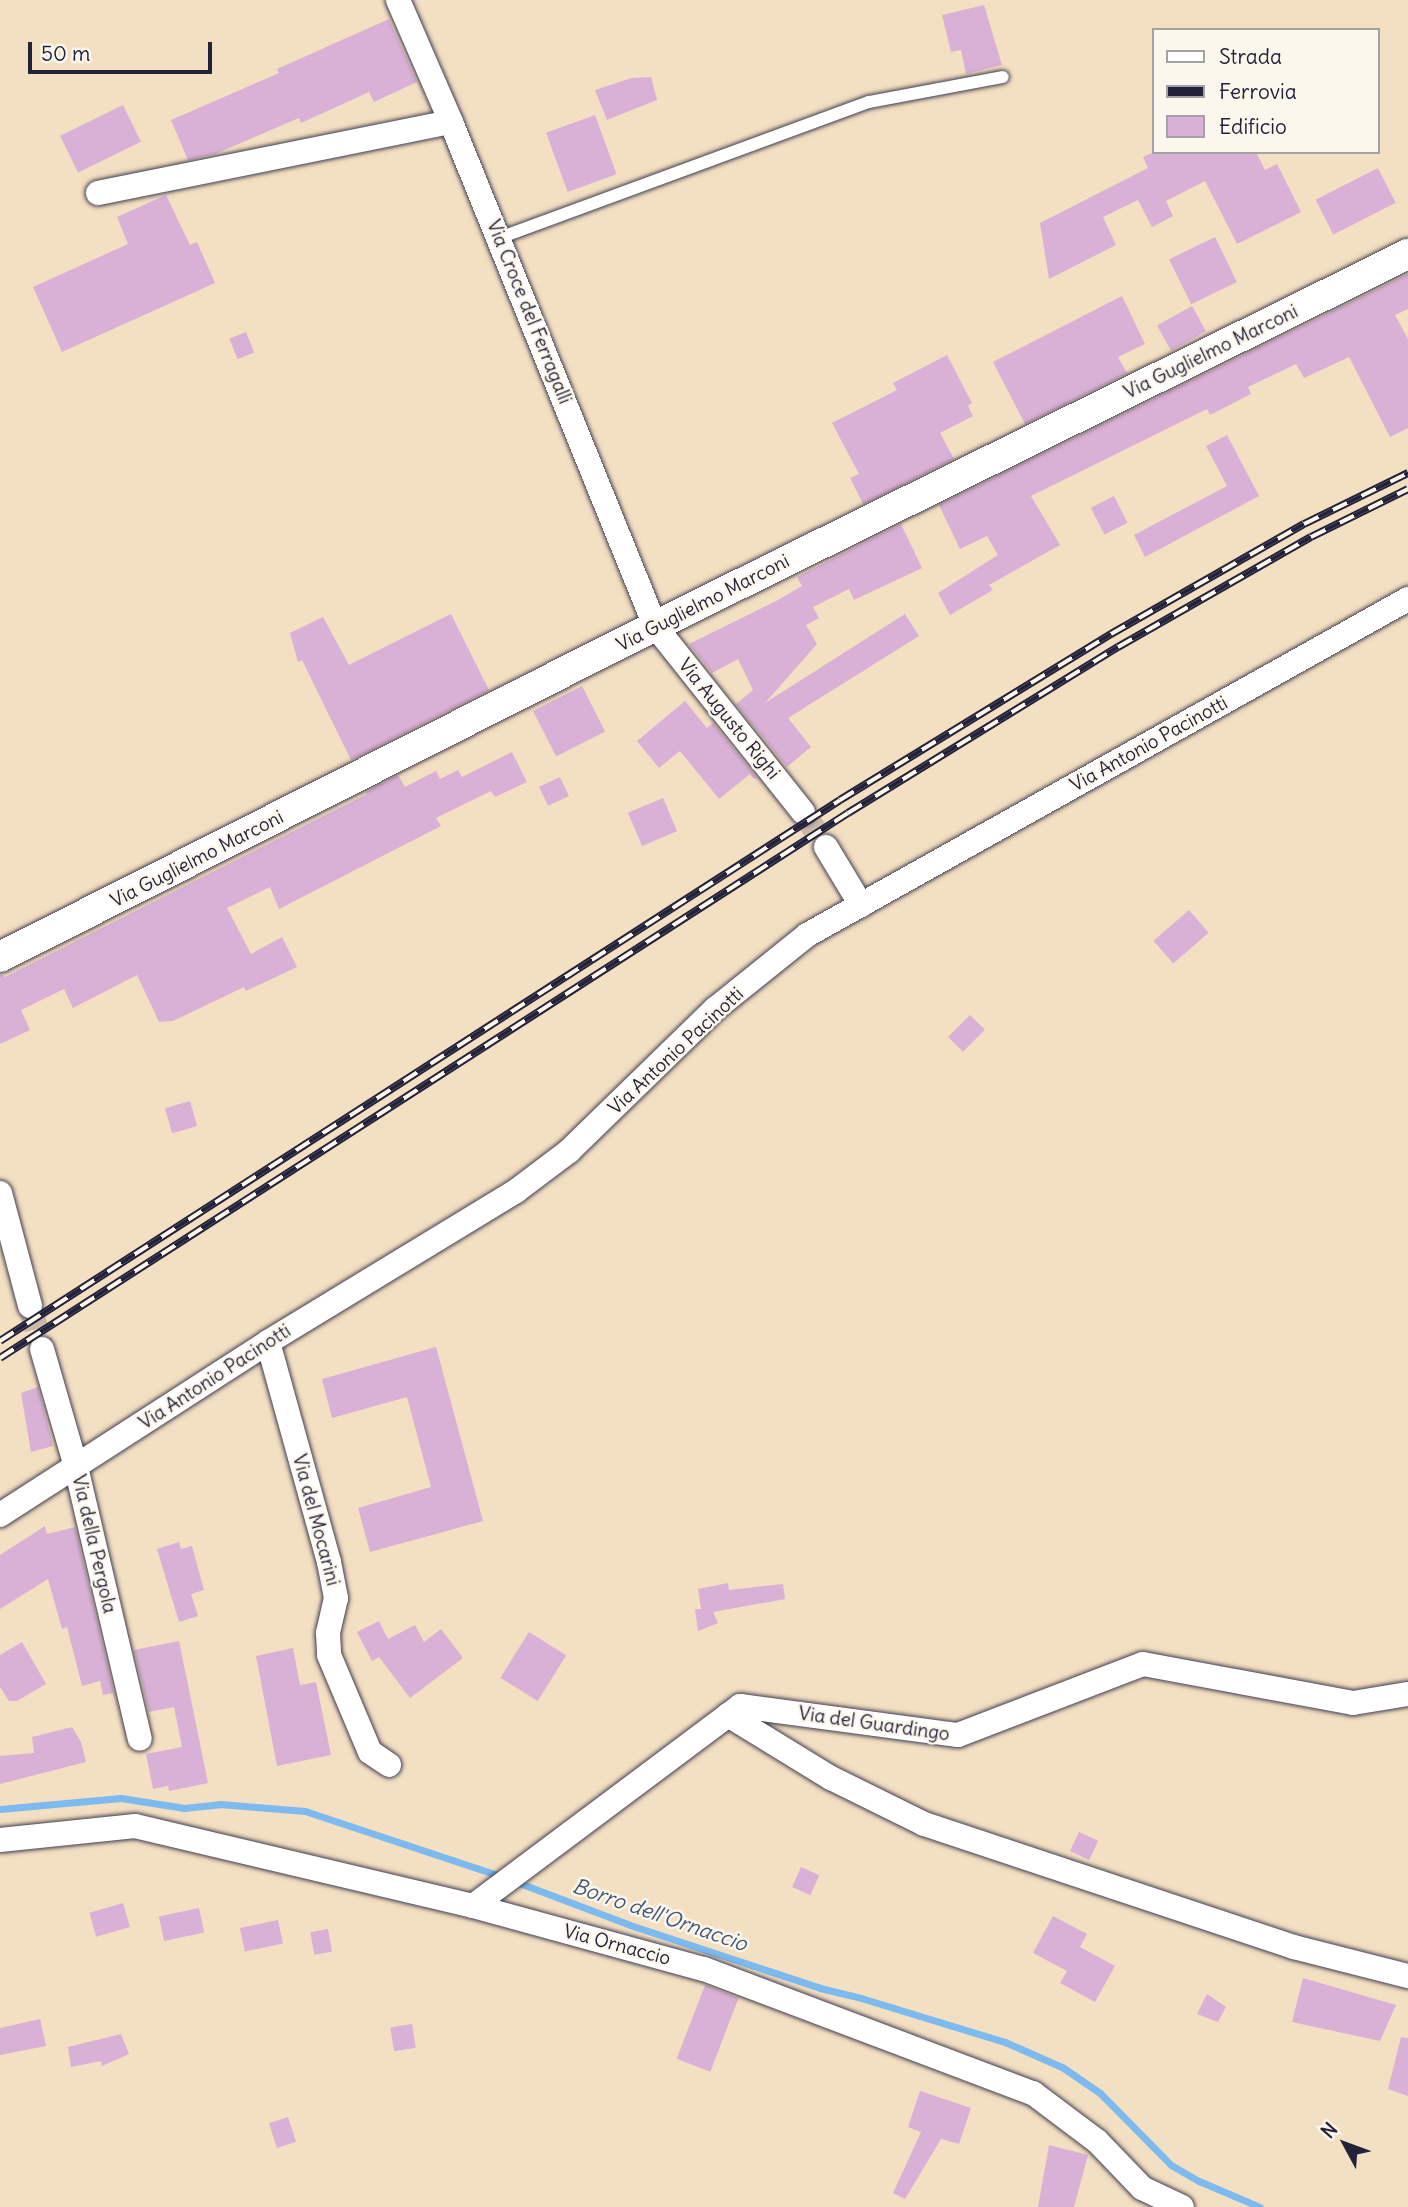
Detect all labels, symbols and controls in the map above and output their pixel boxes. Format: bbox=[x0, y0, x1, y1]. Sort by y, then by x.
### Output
scale bar bbox=[32, 28, 215, 72]
legend bbox=[1152, 28, 1380, 154]
text: 50 m bbox=[41, 40, 90, 67]
text: Strada bbox=[1219, 43, 1282, 70]
text: Ferrovia bbox=[1219, 78, 1297, 105]
text: Edificio bbox=[1219, 113, 1287, 140]
street label: Via Croce del Ferragalli bbox=[482, 217, 576, 407]
street label: Via Guglielmo Marconi bbox=[1120, 300, 1302, 404]
street label: Via Guglielmo Marconi bbox=[613, 550, 793, 656]
street label: Via Augusto Righi bbox=[673, 654, 785, 784]
street label: Via Antonio Pacinotti bbox=[1066, 691, 1232, 797]
street label: Via Guglielmo Marconi bbox=[107, 806, 287, 912]
street label: Via Antonio Pacinotti bbox=[604, 983, 748, 1119]
street label: Via Antonio Pacinotti bbox=[135, 1319, 295, 1435]
street label: Via del Mocarini bbox=[287, 1452, 345, 1588]
street label: Via della Pergola bbox=[67, 1472, 121, 1616]
street label: Via del Guardingo bbox=[797, 1702, 951, 1746]
water label: Borro dell'Ornaccio bbox=[569, 1873, 751, 1957]
street label: Via Ornaccio bbox=[561, 1920, 673, 1970]
north arrow bbox=[1310, 2109, 1380, 2179]
text: N bbox=[1316, 2117, 1343, 2143]

